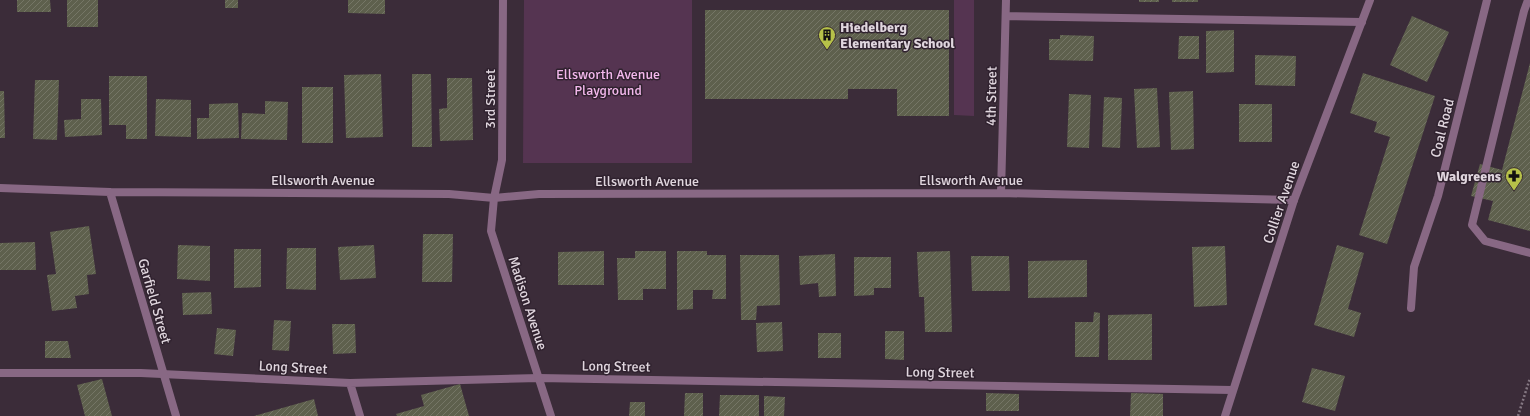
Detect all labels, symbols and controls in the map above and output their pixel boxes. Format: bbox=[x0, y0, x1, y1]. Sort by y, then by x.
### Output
place label: Hiedelberg Elementary School bbox=[840, 19, 955, 52]
building icon: Hiedelberg Elementary School bbox=[817, 25, 837, 50]
park label: Ellsworth Avenue Playground bbox=[556, 66, 660, 99]
street label: 4th Street bbox=[982, 66, 1001, 126]
street label: 3rd Street bbox=[482, 69, 499, 129]
street label: Coal Road bbox=[1427, 97, 1458, 159]
street label: Collier Avenue bbox=[1259, 159, 1304, 246]
pharmacy icon: Walgreens bbox=[1504, 166, 1524, 191]
place label: Walgreens bbox=[1437, 168, 1501, 185]
street label: Ellsworth Avenue bbox=[271, 172, 375, 189]
street label: Ellsworth Avenue bbox=[919, 172, 1023, 189]
street label: Ellsworth Avenue bbox=[595, 173, 699, 190]
street label: Madison Avenue bbox=[504, 254, 551, 352]
street label: Garfield Street bbox=[134, 257, 175, 346]
street label: Long Street bbox=[258, 357, 328, 378]
street label: Long Street bbox=[581, 357, 651, 376]
street label: Long Street bbox=[905, 363, 975, 382]

